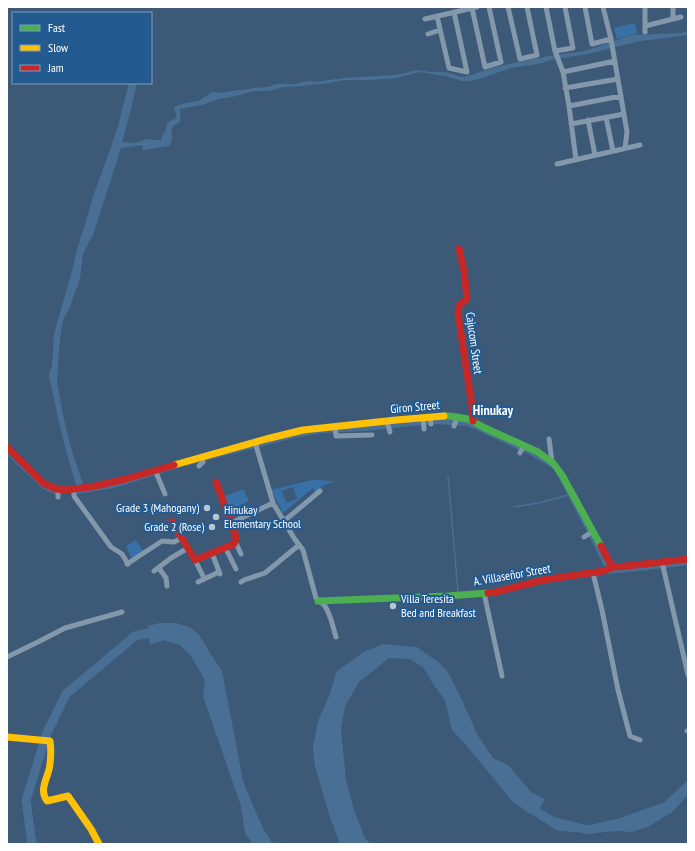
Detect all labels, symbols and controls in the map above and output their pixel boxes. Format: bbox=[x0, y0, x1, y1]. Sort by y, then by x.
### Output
legend bbox=[12, 12, 152, 84]
text: Fast bbox=[48, 20, 66, 35]
text: Slow bbox=[48, 40, 69, 55]
text: Jam bbox=[47, 60, 64, 75]
street label: Cajucom Street bbox=[463, 311, 486, 376]
street label: Giron Street bbox=[390, 397, 441, 416]
district label: Hinukay bbox=[473, 401, 514, 419]
place label: Grade 3 (Mahogany) bbox=[116, 500, 199, 515]
place label: Hinukay Elementary School bbox=[224, 502, 301, 531]
marker: Grade 3 (Mahogany) bbox=[202, 503, 212, 513]
marker: Hinukay Elementary School bbox=[211, 512, 221, 522]
place label: Grade 2 (Rose) bbox=[144, 519, 204, 534]
marker: Grade 2 (Rose) bbox=[207, 522, 217, 532]
street label: A. Villaseñor Street bbox=[472, 560, 552, 589]
place label: Villa Teresita Bed and Breakfast bbox=[400, 591, 476, 620]
marker: Villa Teresita Bed and Breakfast bbox=[388, 601, 398, 611]

